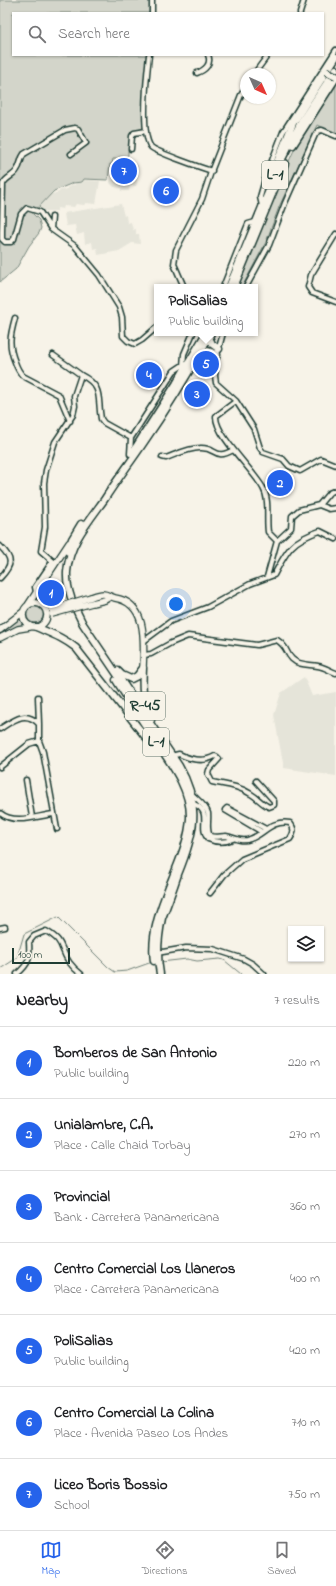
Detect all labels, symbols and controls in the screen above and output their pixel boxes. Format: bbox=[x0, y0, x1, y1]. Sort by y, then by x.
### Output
search box bbox=[12, 12, 324, 56]
icon: search bbox=[26, 23, 48, 45]
text: Search here bbox=[58, 23, 130, 45]
north arrow bbox=[240, 68, 276, 104]
pin: 7 bbox=[111, 156, 137, 186]
road number: L-1 bbox=[262, 161, 288, 189]
pin: 6 bbox=[153, 176, 179, 206]
popup bbox=[154, 284, 258, 336]
text: PoliSalias bbox=[169, 290, 228, 312]
text: Public building bbox=[169, 312, 243, 331]
pin: 5 bbox=[193, 349, 219, 379]
pin: 4 bbox=[136, 360, 162, 390]
pin: 3 bbox=[184, 379, 210, 409]
pin: 2 bbox=[267, 468, 293, 498]
pin: 1 bbox=[38, 578, 64, 608]
your location bbox=[166, 594, 186, 614]
road number: R-45 bbox=[125, 692, 165, 720]
road number: L-1 bbox=[143, 728, 169, 756]
map controls bbox=[288, 926, 324, 962]
button: layers bbox=[288, 926, 324, 962]
scale bar bbox=[12, 946, 70, 965]
text: 100 m bbox=[18, 947, 42, 963]
text: Nearby bbox=[16, 988, 68, 1013]
text: 7 results bbox=[274, 991, 320, 1010]
text: Bomberos de San Antonio bbox=[54, 1042, 217, 1064]
text: 1 bbox=[27, 1053, 31, 1072]
text: 220 m bbox=[288, 1053, 320, 1072]
text: Public building bbox=[54, 1064, 129, 1083]
text: Unialambre, C.A. bbox=[54, 1114, 153, 1136]
text: 2 bbox=[26, 1125, 32, 1144]
text: 270 m bbox=[289, 1125, 320, 1144]
text: Place · Calle Chaid Torbay bbox=[54, 1136, 190, 1155]
text: Provincial bbox=[54, 1186, 110, 1208]
text: 3 bbox=[26, 1197, 32, 1216]
text: 360 m bbox=[290, 1197, 320, 1216]
text: Bank · Carretera Panamericana bbox=[54, 1208, 219, 1227]
text: Centro Comercial Los Llaneros bbox=[54, 1258, 235, 1280]
text: 4 bbox=[26, 1269, 32, 1288]
text: 400 m bbox=[290, 1269, 320, 1288]
text: Place · Carretera Panamericana bbox=[54, 1280, 219, 1299]
text: PoliSalias bbox=[54, 1330, 113, 1352]
text: 5 bbox=[25, 1341, 33, 1360]
text: 420 m bbox=[289, 1341, 320, 1360]
text: Public building bbox=[54, 1352, 129, 1371]
text: Centro Comercial La Colina bbox=[54, 1402, 214, 1424]
text: 6 bbox=[26, 1413, 32, 1432]
text: 710 m bbox=[292, 1413, 320, 1432]
text: Place · Avenida Paseo Los Andes bbox=[54, 1424, 228, 1443]
text: Liceo Boris Bossio bbox=[54, 1474, 167, 1496]
text: 7 bbox=[26, 1485, 32, 1504]
text: 750 m bbox=[288, 1485, 320, 1504]
text: School bbox=[54, 1496, 90, 1515]
tab: Map bbox=[40, 1539, 62, 1579]
tab: Directions bbox=[142, 1539, 187, 1579]
tab: Saved bbox=[267, 1539, 296, 1579]

